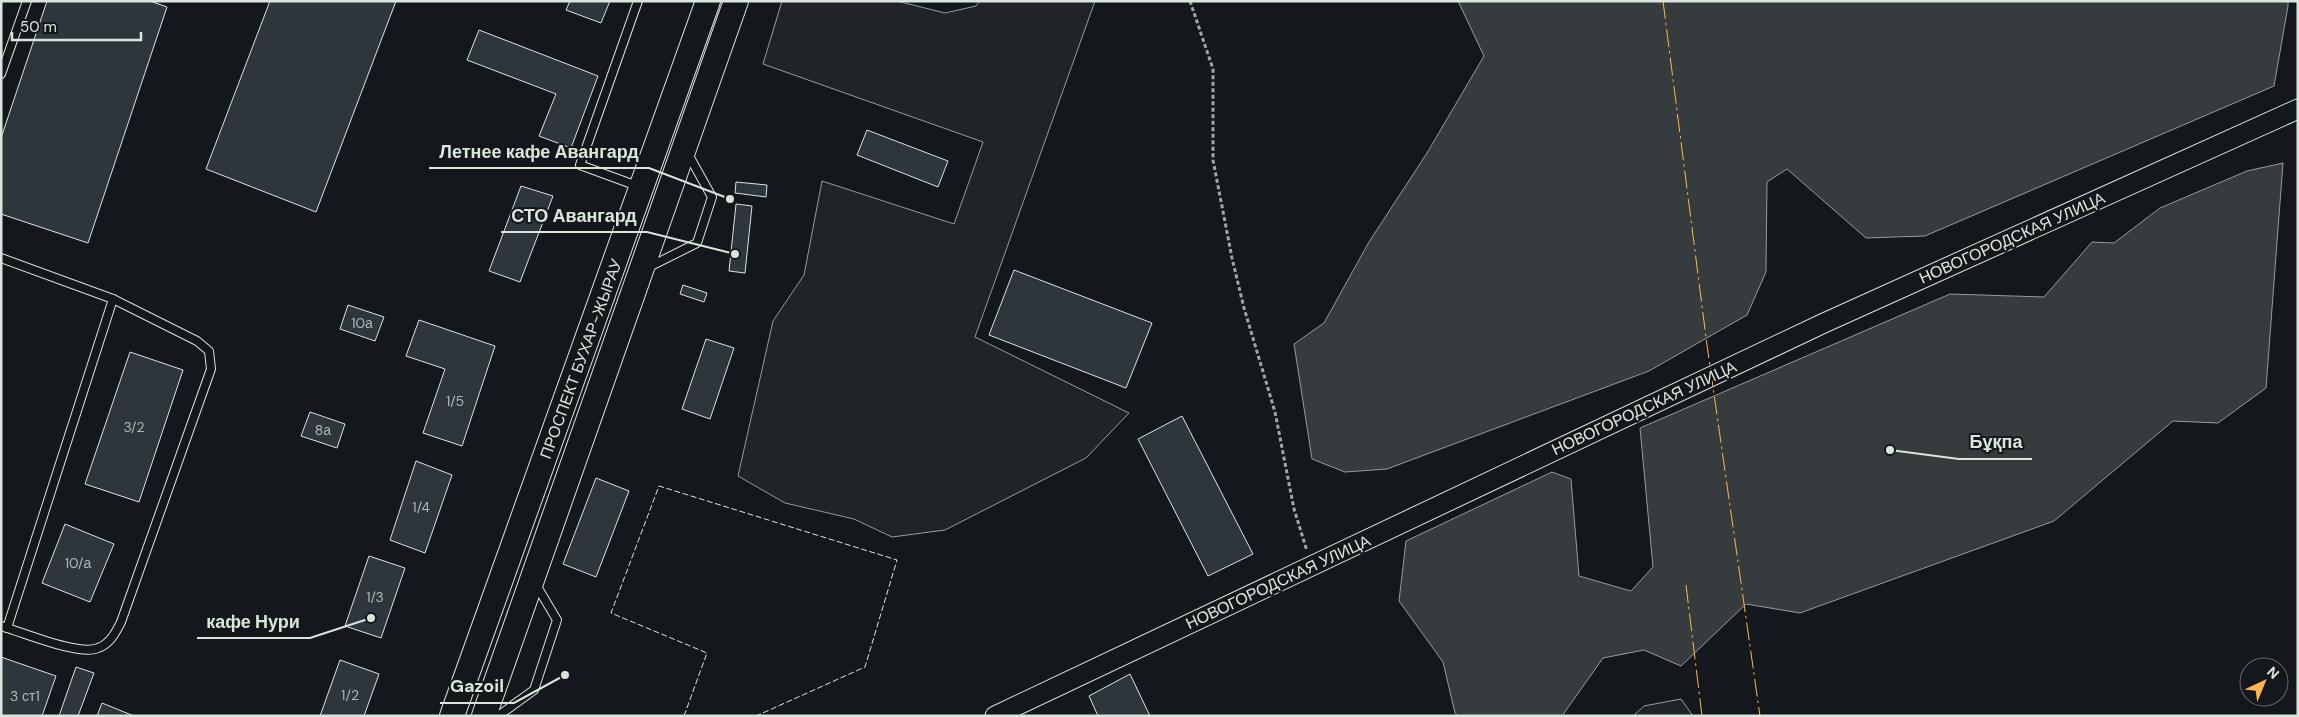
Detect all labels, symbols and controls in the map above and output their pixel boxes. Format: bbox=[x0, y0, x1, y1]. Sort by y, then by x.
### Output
scale bar bbox=[12, 10, 141, 42]
text: 50 m bbox=[20, 17, 57, 37]
callout: Летнее кафе Авангард bbox=[429, 135, 649, 168]
text: Летнее кафе Авангард bbox=[439, 140, 639, 164]
street label: НОВОГОРОДСКАЯ УЛИЦА bbox=[1916, 187, 2109, 289]
callout: СТО Авангард bbox=[501, 199, 647, 232]
text: СТО Авангард bbox=[511, 204, 637, 228]
street label: ПРОСПЕКТ БУХАР-ЖЫРАУ bbox=[535, 255, 627, 462]
house number: 10а bbox=[351, 314, 373, 332]
street label: НОВОГОРОДСКАЯ УЛИЦА bbox=[1548, 356, 1740, 460]
house number: 1/5 bbox=[446, 392, 464, 410]
house number: 3/2 bbox=[123, 418, 145, 436]
house number: 8а bbox=[315, 421, 331, 439]
callout: Бұқпа bbox=[1959, 426, 2032, 459]
text: Бұқпа bbox=[1970, 430, 2023, 454]
house number: 1/4 bbox=[412, 498, 430, 516]
street label: НОВОГОРОДСКАЯ УЛИЦА bbox=[1182, 530, 1374, 634]
house number: 10/а bbox=[65, 554, 92, 572]
house number: 1/3 bbox=[366, 588, 384, 606]
callout: кафе Нури bbox=[197, 605, 310, 638]
text: кафе Нури bbox=[206, 610, 300, 634]
north arrow bbox=[2239, 657, 2289, 707]
text: N bbox=[2263, 663, 2283, 683]
callout: Gazoil bbox=[440, 670, 514, 703]
text: Gazoil bbox=[450, 674, 504, 698]
house number: 1/2 bbox=[341, 686, 359, 704]
house number: 3 ст1 bbox=[10, 687, 40, 705]

